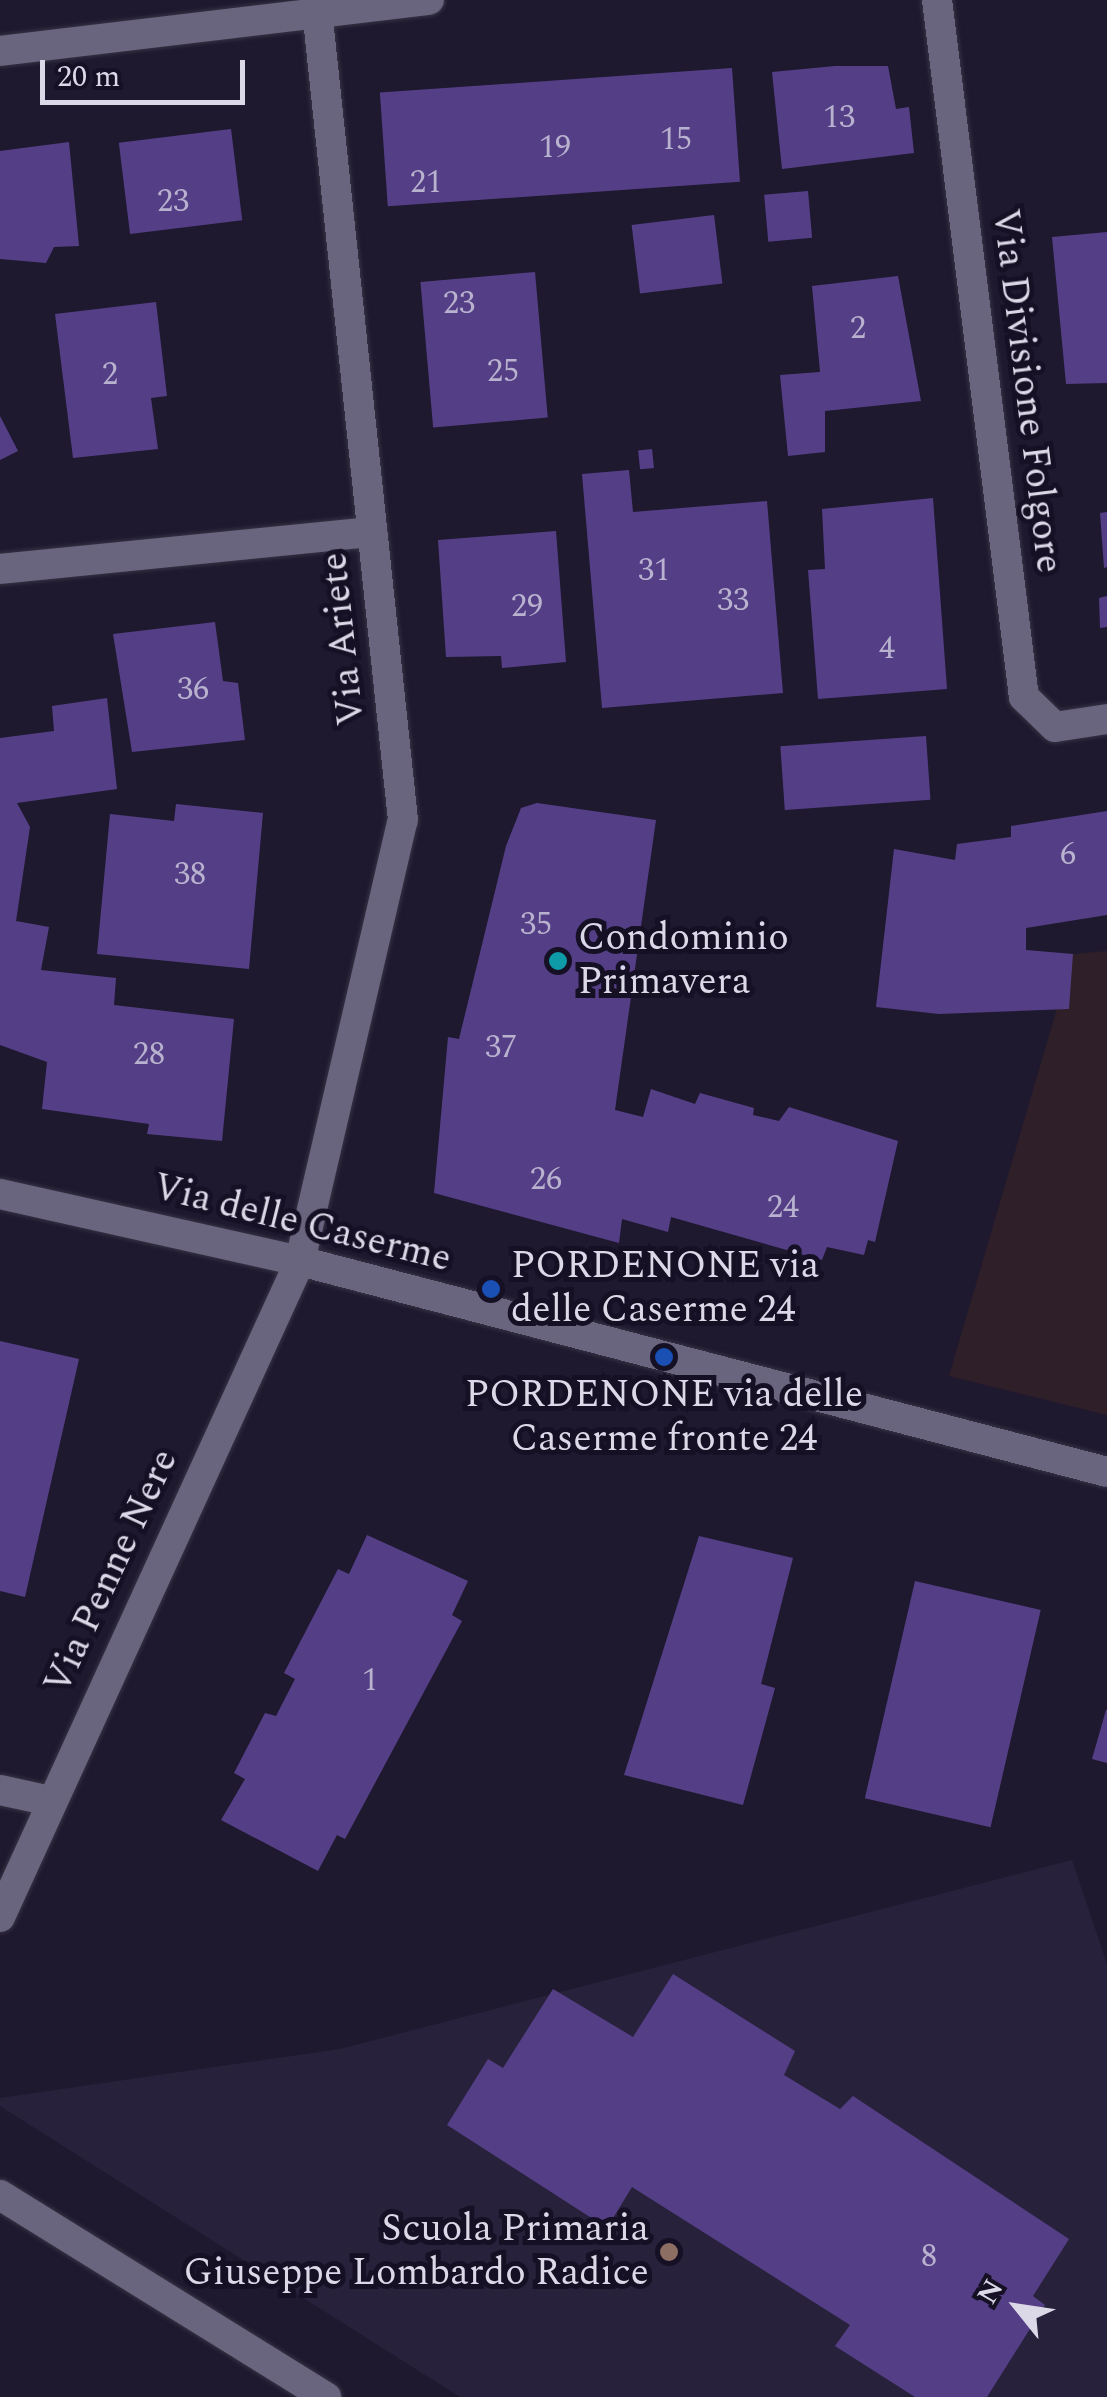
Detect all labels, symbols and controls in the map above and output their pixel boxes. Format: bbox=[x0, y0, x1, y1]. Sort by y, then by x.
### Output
scale bar bbox=[45, 40, 250, 102]
text: 20 m bbox=[57, 54, 120, 100]
house number: 13 bbox=[823, 99, 855, 137]
house number: 15 bbox=[660, 121, 692, 159]
house number: 19 bbox=[539, 129, 571, 167]
house number: 21 bbox=[410, 164, 442, 202]
house number: 23 bbox=[157, 183, 189, 221]
street label: Via Divisione Folgore bbox=[981, 206, 1071, 576]
house number: 23 bbox=[443, 285, 475, 323]
house number: 2 bbox=[850, 310, 866, 348]
house number: 25 bbox=[487, 353, 519, 391]
house number: 2 bbox=[102, 356, 118, 394]
street label: Via Ariete bbox=[312, 550, 376, 728]
house number: 31 bbox=[638, 552, 670, 590]
house number: 33 bbox=[717, 582, 749, 620]
house number: 29 bbox=[511, 588, 543, 626]
house number: 4 bbox=[879, 630, 895, 668]
house number: 36 bbox=[177, 671, 209, 709]
house number: 6 bbox=[1060, 836, 1076, 874]
house number: 38 bbox=[174, 856, 206, 894]
house number: 35 bbox=[520, 906, 552, 944]
place label: Condominio Primavera bbox=[578, 916, 789, 1006]
marker: Condominio Primavera bbox=[547, 950, 569, 972]
house number: 37 bbox=[485, 1029, 517, 1067]
house number: 28 bbox=[133, 1036, 165, 1074]
house number: 26 bbox=[530, 1161, 562, 1199]
street label: Via delle Caserme bbox=[148, 1165, 456, 1283]
house number: 24 bbox=[767, 1189, 799, 1227]
place label: PORDENONE via delle Caserme 24 bbox=[511, 1244, 819, 1334]
marker: PORDENONE via delle Caserme 24 bbox=[480, 1278, 502, 1300]
marker: PORDENONE via delle Caserme fronte 24 bbox=[653, 1346, 675, 1368]
place label: PORDENONE via delle Caserme fronte 24 bbox=[465, 1373, 863, 1462]
street label: Via Penne Nere bbox=[35, 1443, 189, 1701]
house number: 1 bbox=[362, 1662, 378, 1700]
place label: Scuola Primaria Giuseppe Lombardo Radice bbox=[184, 2207, 649, 2296]
house number: 8 bbox=[921, 2238, 937, 2276]
marker: Scuola Primaria Giuseppe Lombardo Radice bbox=[658, 2241, 680, 2263]
north arrow bbox=[967, 2257, 1067, 2357]
text: N bbox=[966, 2271, 1015, 2312]

